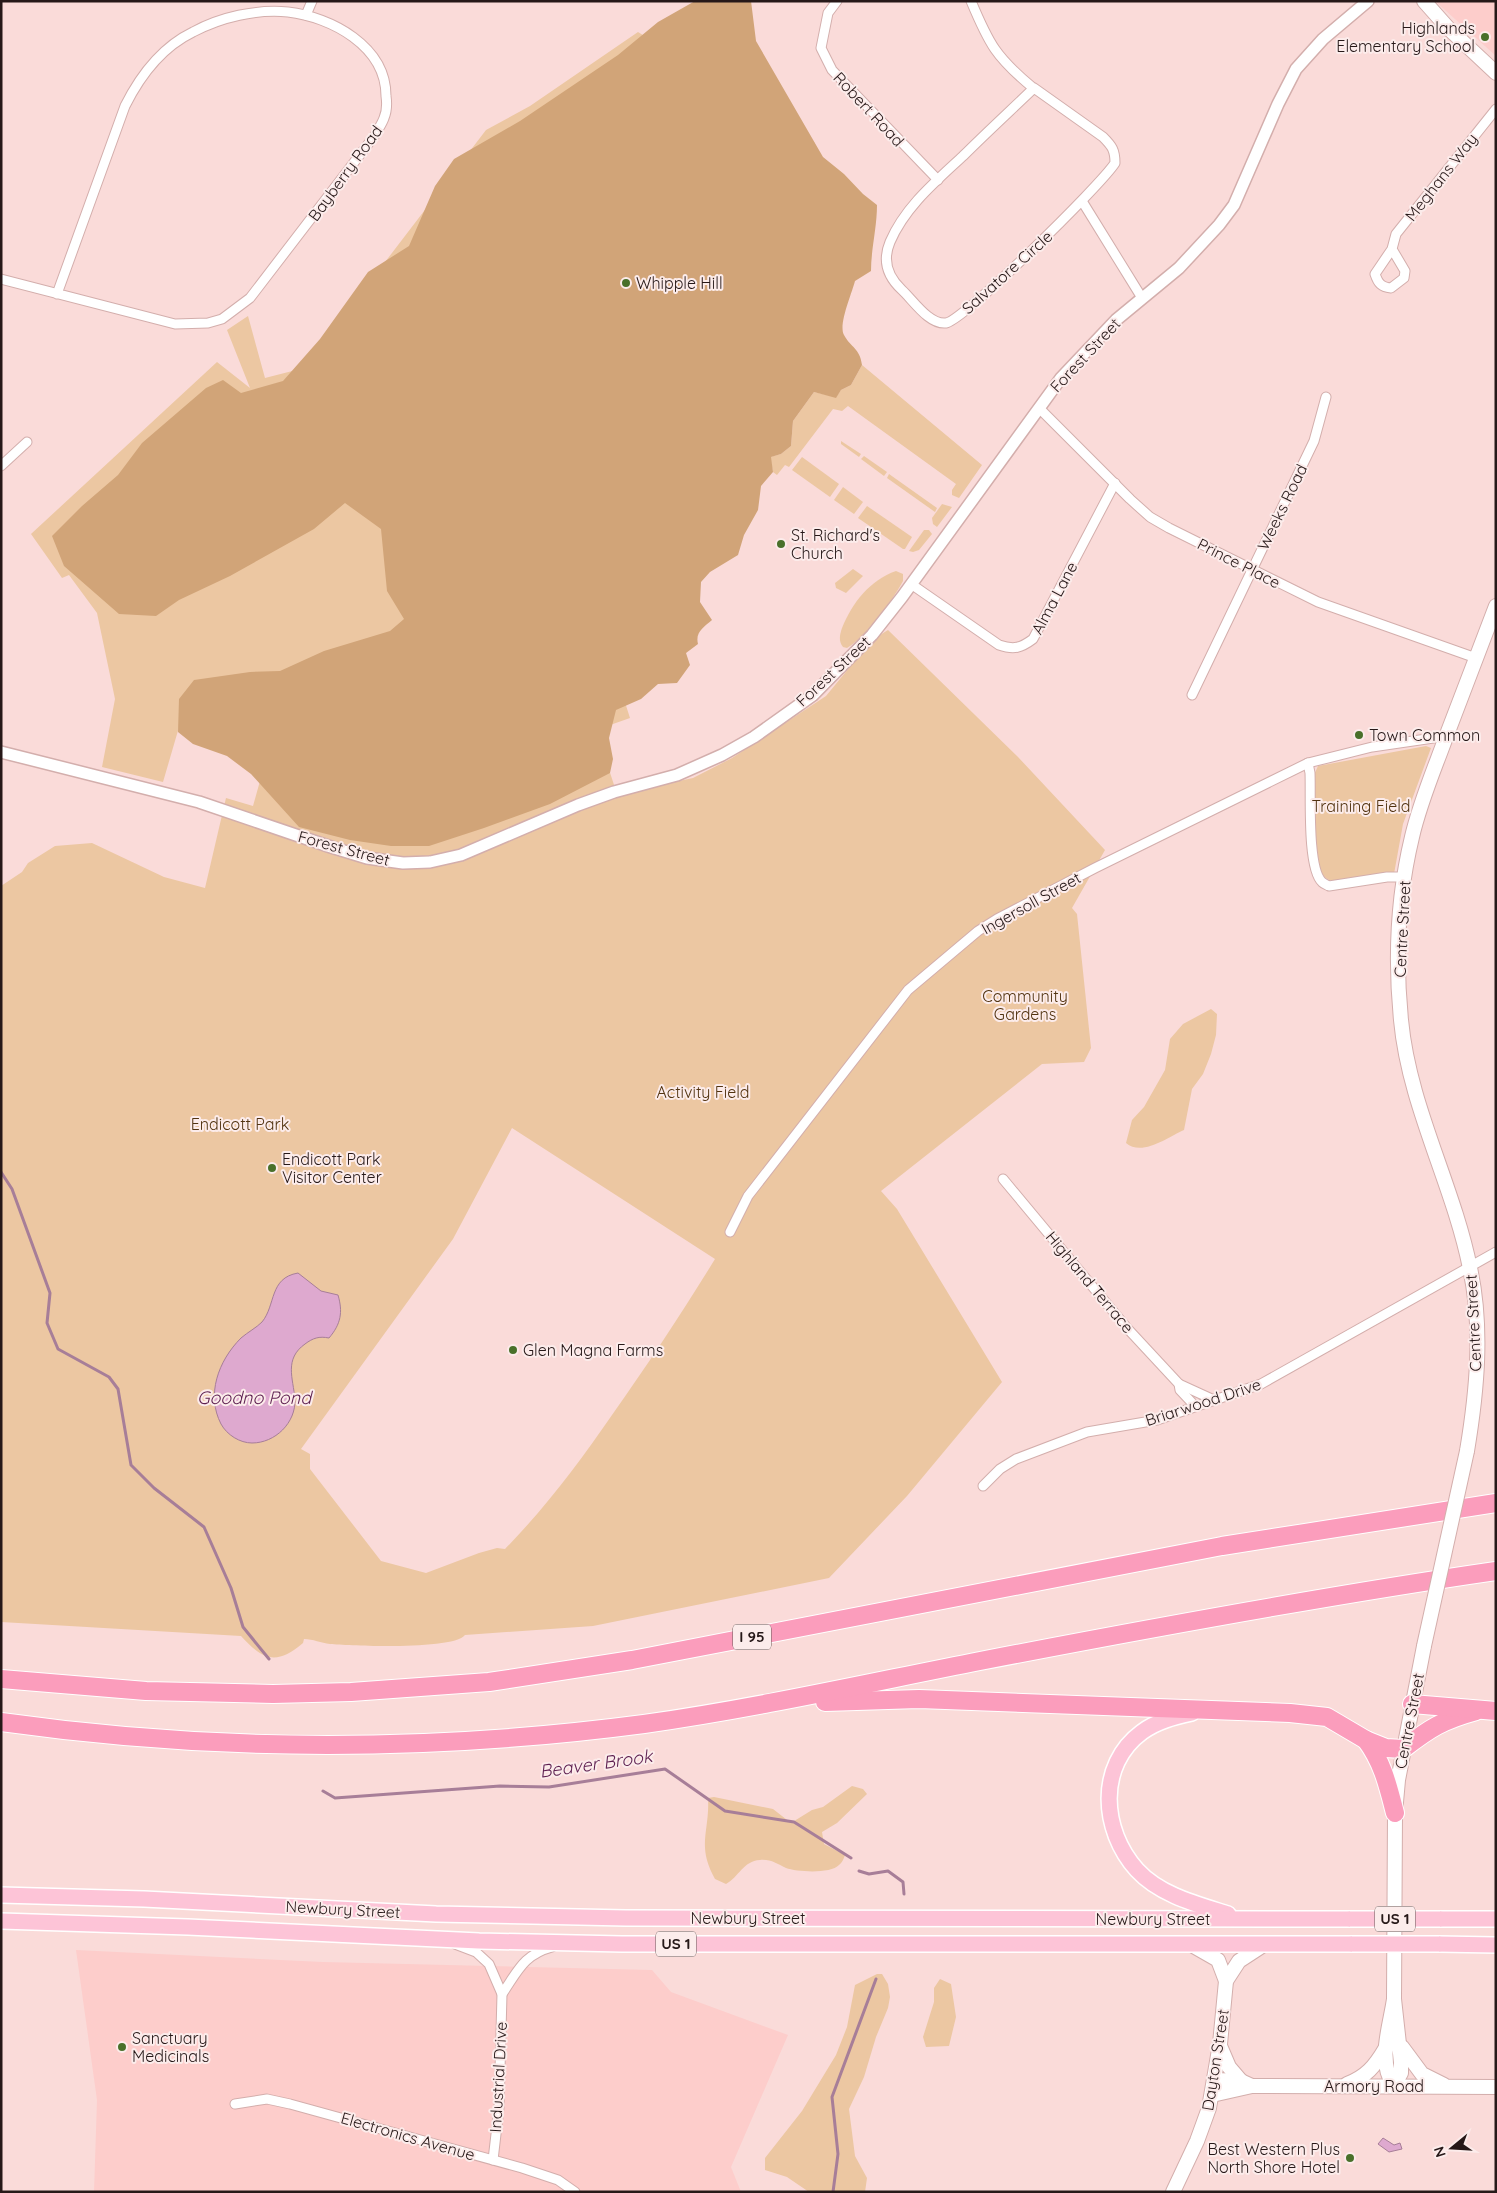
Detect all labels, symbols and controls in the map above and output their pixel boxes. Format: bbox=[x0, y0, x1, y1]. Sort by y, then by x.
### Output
place label: Highlands Elementary School bbox=[1336, 18, 1475, 56]
marker: Highlands Elementary School bbox=[1479, 31, 1491, 43]
street label: Robert Road bbox=[829, 68, 909, 150]
street label: Bayberry Road bbox=[304, 121, 386, 225]
street label: Meghans Way bbox=[1400, 129, 1482, 225]
street label: Salvatore Circle bbox=[958, 226, 1056, 318]
place label: Whipple Hill bbox=[636, 273, 723, 293]
marker: Whipple Hill bbox=[620, 277, 632, 289]
street label: Forest Street bbox=[1046, 314, 1124, 396]
street label: Weeks Road bbox=[1253, 461, 1311, 553]
place label: St. Richard's Church bbox=[791, 525, 880, 563]
street label: Prince Place bbox=[1194, 534, 1284, 592]
marker: St. Richard's Church bbox=[775, 538, 787, 550]
street label: Alma Lane bbox=[1027, 558, 1081, 638]
street label: Forest Street bbox=[792, 632, 874, 710]
place label: Town Common bbox=[1369, 725, 1480, 745]
marker: Town Common bbox=[1353, 729, 1365, 741]
park label: Training Field bbox=[1312, 796, 1410, 816]
street label: Forest Street bbox=[296, 826, 392, 870]
street label: Ingersoll Street bbox=[978, 867, 1084, 939]
street label: Centre Street bbox=[1389, 880, 1415, 978]
park label: Community Gardens bbox=[982, 986, 1068, 1024]
park label: Activity Field bbox=[657, 1082, 750, 1102]
park label: Endicott Park bbox=[191, 1114, 289, 1134]
place label: Endicott Park Visitor Center bbox=[282, 1149, 382, 1187]
marker: Endicott Park Visitor Center bbox=[266, 1162, 278, 1174]
street label: Highland Terrace bbox=[1042, 1227, 1138, 1337]
street label: Centre Street bbox=[1460, 1274, 1486, 1372]
place label: Glen Magna Farms bbox=[523, 1340, 663, 1360]
marker: Glen Magna Farms bbox=[507, 1344, 519, 1356]
street label: Briarwood Drive bbox=[1143, 1374, 1263, 1430]
water label: Goodno Pond bbox=[197, 1386, 313, 1409]
road number: I 95 bbox=[733, 1624, 771, 1650]
street label: Centre Street bbox=[1390, 1671, 1428, 1771]
water label: Beaver Brook bbox=[538, 1744, 655, 1783]
street label: Newbury Street bbox=[285, 1896, 401, 1922]
road number: US 1 bbox=[1375, 1906, 1415, 1932]
street label: Newbury Street bbox=[691, 1908, 805, 1928]
street label: Newbury Street bbox=[1096, 1909, 1210, 1929]
road number: US 1 bbox=[656, 1932, 696, 1956]
street label: Dayton Street bbox=[1197, 2008, 1233, 2112]
street label: Industrial Drive bbox=[485, 2021, 511, 2133]
place label: Sanctuary Medicinals bbox=[132, 2028, 209, 2066]
marker: Sanctuary Medicinals bbox=[116, 2041, 128, 2053]
street label: Armory Road bbox=[1324, 2076, 1424, 2096]
street label: Electronics Avenue bbox=[339, 2107, 477, 2165]
north arrow bbox=[1427, 2123, 1477, 2173]
place label: Best Western Plus North Shore Hotel bbox=[1207, 2139, 1340, 2177]
text: N bbox=[1429, 2144, 1450, 2160]
marker: Best Western Plus North Shore Hotel bbox=[1344, 2152, 1356, 2164]

